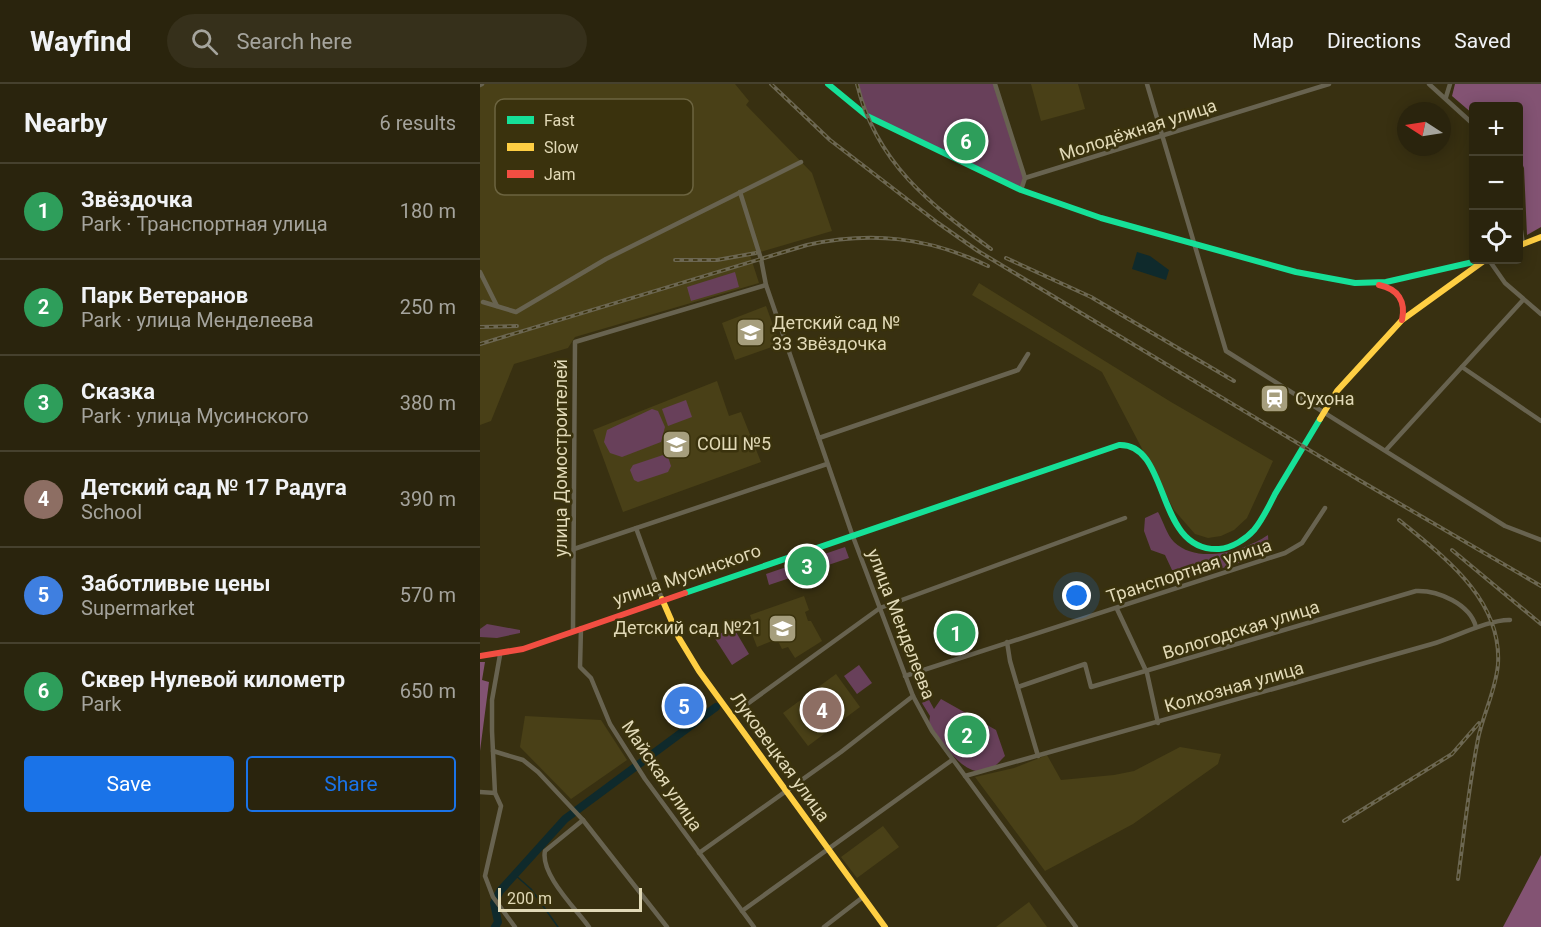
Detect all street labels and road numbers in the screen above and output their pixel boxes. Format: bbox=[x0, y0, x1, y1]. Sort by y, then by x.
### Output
street label: Молодёжная улица bbox=[1057, 94, 1219, 165]
street label: улица Домостроителей bbox=[550, 359, 571, 557]
street label: Транспортная улица bbox=[1104, 534, 1274, 607]
street label: улица Мусинского bbox=[610, 539, 764, 610]
street label: улица Менделеева bbox=[863, 546, 940, 702]
street label: Вологодская улица bbox=[1160, 596, 1322, 663]
street label: Колхозная улица bbox=[1162, 657, 1306, 716]
street label: Луковецкая улица bbox=[726, 688, 834, 826]
street label: Майская улица bbox=[618, 717, 707, 835]

